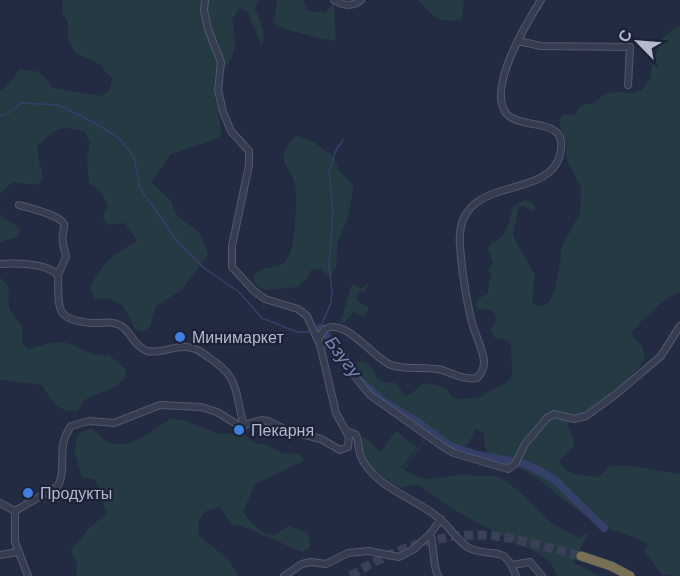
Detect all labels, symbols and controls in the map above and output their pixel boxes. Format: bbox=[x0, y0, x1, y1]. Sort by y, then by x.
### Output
north arrow bbox=[608, 12, 668, 72]
text: С bbox=[615, 27, 635, 45]
place label: Минимаркет bbox=[192, 329, 284, 346]
marker: Минимаркет bbox=[173, 330, 187, 344]
water label: Бзугу bbox=[321, 332, 366, 382]
place label: Пекарня bbox=[251, 422, 314, 439]
marker: Пекарня bbox=[232, 423, 246, 437]
place label: Продукты bbox=[40, 485, 112, 502]
marker: Продукты bbox=[21, 486, 35, 500]

